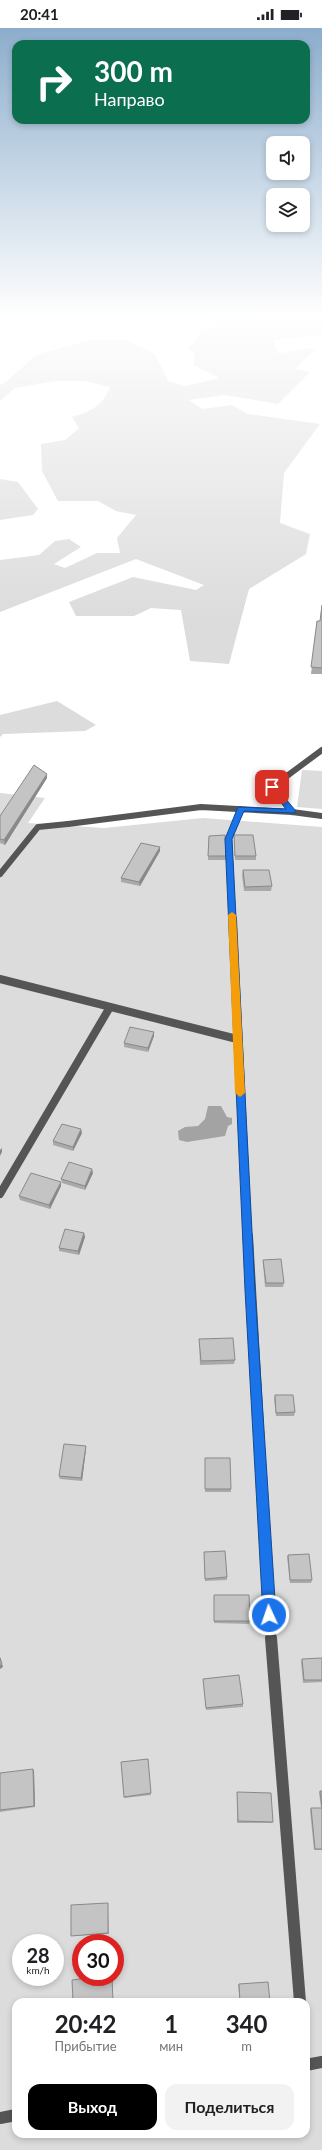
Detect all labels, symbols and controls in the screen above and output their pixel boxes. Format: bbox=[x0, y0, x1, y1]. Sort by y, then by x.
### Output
text: 20:41 bbox=[20, 5, 59, 23]
text: 300 m bbox=[94, 54, 173, 88]
icon: right bbox=[28, 56, 80, 108]
text: Направо bbox=[94, 88, 165, 110]
map controls bbox=[266, 136, 310, 232]
button: sound bbox=[266, 136, 310, 180]
button: layers bbox=[266, 188, 310, 232]
pin bbox=[255, 770, 289, 804]
icon: arrive bbox=[261, 776, 283, 798]
position arrow bbox=[248, 1594, 290, 1636]
speed limit sign: 30 bbox=[72, 1934, 124, 1986]
text: 28 bbox=[26, 1943, 50, 1967]
text: km/h bbox=[26, 1964, 50, 1976]
text: 20:42 bbox=[55, 2009, 117, 2038]
text: 1 bbox=[164, 2009, 178, 2038]
text: 340 bbox=[226, 2009, 267, 2038]
text: Прибытие bbox=[55, 2038, 117, 2054]
text: мин bbox=[159, 2038, 183, 2054]
text: m bbox=[241, 2038, 252, 2054]
button: Выход bbox=[28, 2084, 157, 2130]
button: Поделиться bbox=[165, 2084, 294, 2130]

